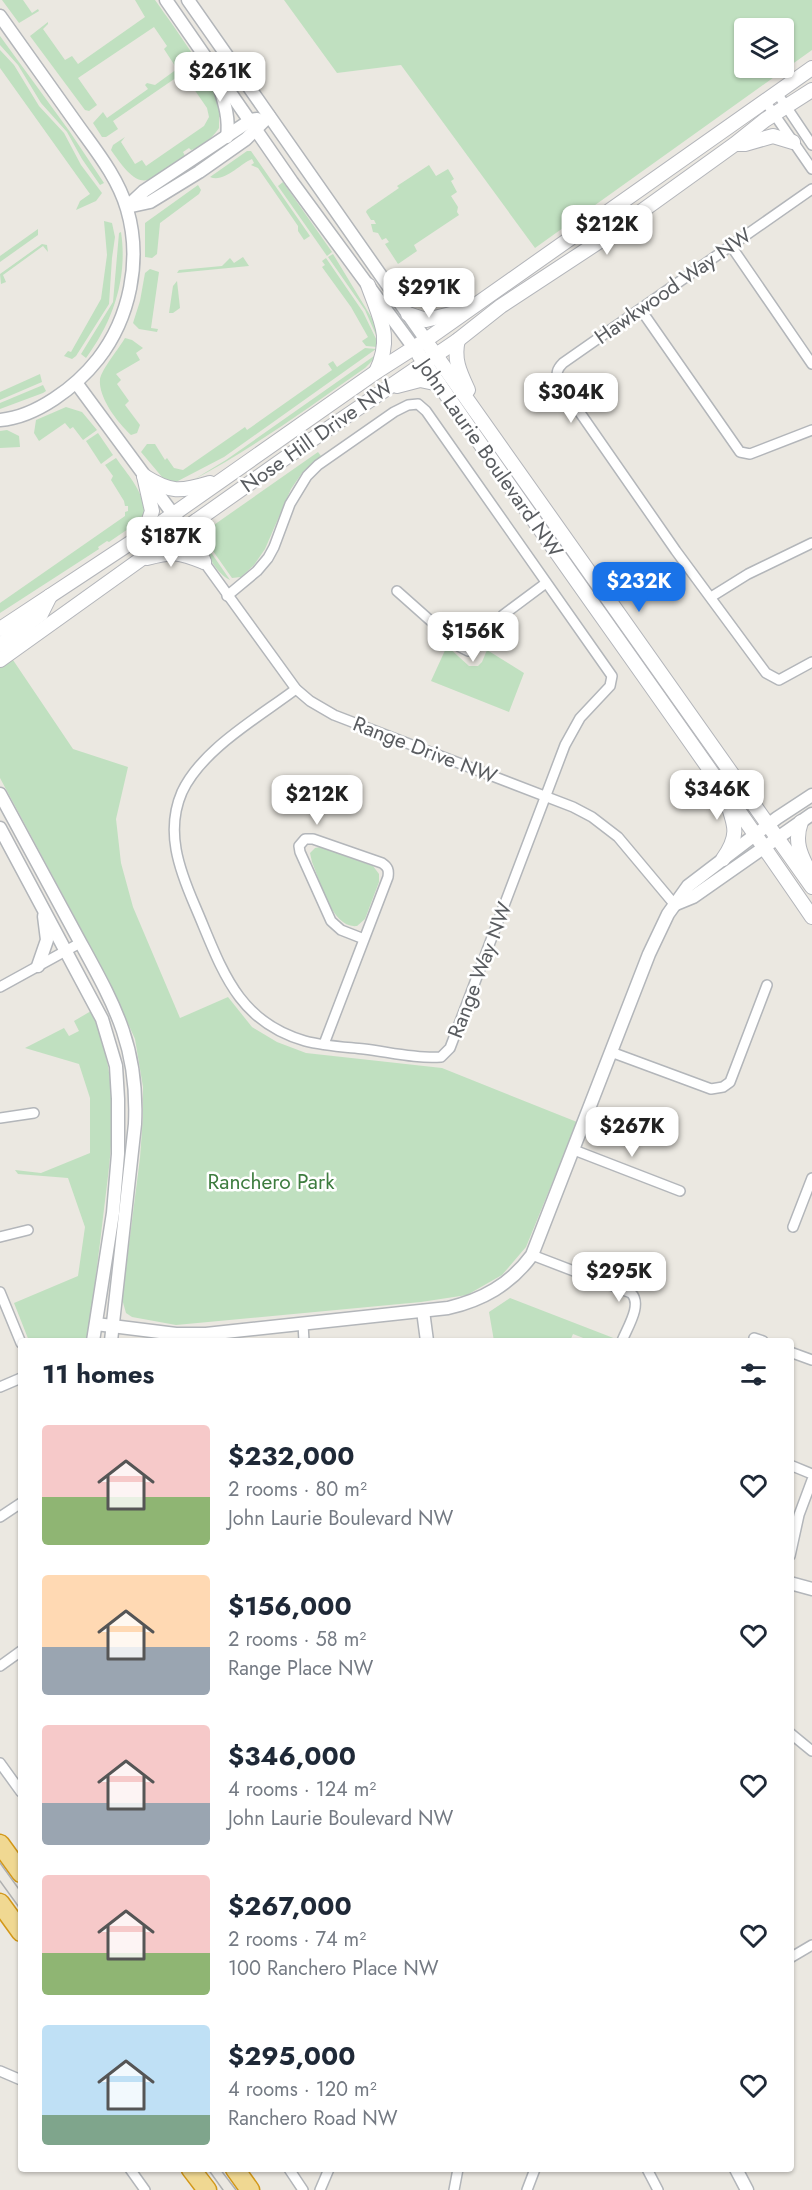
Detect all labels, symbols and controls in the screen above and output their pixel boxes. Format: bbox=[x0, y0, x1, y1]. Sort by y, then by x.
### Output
map controls bbox=[734, 18, 794, 78]
button: layers bbox=[734, 18, 794, 78]
pin: $261K bbox=[178, 52, 262, 103]
text: $261K bbox=[188, 57, 252, 86]
pin: $212K bbox=[565, 205, 649, 256]
text: $212K bbox=[576, 210, 638, 239]
street label: Hawkwood Way NW bbox=[588, 220, 758, 351]
pin: $291K bbox=[387, 268, 471, 319]
text: $291K bbox=[397, 273, 461, 302]
street label: John Laurie Boulevard NW bbox=[408, 350, 570, 564]
street label: Nose Hill Drive NW bbox=[235, 372, 399, 500]
pin: $304K bbox=[529, 373, 613, 424]
text: $304K bbox=[538, 378, 604, 407]
pin: $187K bbox=[129, 517, 213, 568]
text: $187K bbox=[141, 522, 201, 551]
pin: $232K bbox=[597, 562, 681, 613]
text: $232K bbox=[606, 567, 672, 596]
pin: $156K bbox=[431, 612, 515, 663]
text: $156K bbox=[442, 617, 504, 646]
street label: Range Drive NW bbox=[349, 709, 502, 791]
pin: $346K bbox=[675, 770, 759, 821]
pin: $212K bbox=[275, 775, 359, 826]
text: $346K bbox=[684, 775, 750, 804]
text: $212K bbox=[286, 780, 348, 809]
street label: Range Way NW bbox=[440, 898, 520, 1042]
pin: $267K bbox=[590, 1107, 674, 1158]
text: $267K bbox=[600, 1112, 664, 1141]
park label: Ranchero Park bbox=[208, 1167, 335, 1197]
pin: $295K bbox=[577, 1252, 661, 1303]
text: $295K bbox=[586, 1257, 652, 1286]
text: 11 homes bbox=[42, 1355, 154, 1393]
icon: filters bbox=[737, 1358, 770, 1391]
text: $232,000 bbox=[228, 1437, 355, 1475]
icon: home bbox=[90, 1449, 162, 1521]
icon: heart bbox=[737, 1469, 770, 1502]
text: 2 rooms · 80 m² bbox=[228, 1475, 367, 1504]
text: John Laurie Boulevard NW bbox=[228, 1504, 453, 1533]
text: $156,000 bbox=[228, 1587, 352, 1625]
icon: home bbox=[90, 1599, 162, 1671]
icon: heart bbox=[737, 1619, 770, 1652]
text: 2 rooms · 58 m² bbox=[228, 1625, 366, 1654]
text: Range Place NW bbox=[228, 1654, 373, 1683]
text: $346,000 bbox=[228, 1737, 356, 1775]
icon: home bbox=[90, 1749, 162, 1821]
icon: heart bbox=[737, 1769, 770, 1802]
text: 4 rooms · 124 m² bbox=[228, 1775, 376, 1804]
text: John Laurie Boulevard NW bbox=[228, 1804, 453, 1833]
text: $267,000 bbox=[228, 1887, 352, 1925]
icon: home bbox=[90, 1899, 162, 1971]
icon: heart bbox=[737, 1919, 770, 1952]
text: 2 rooms · 74 m² bbox=[228, 1925, 366, 1954]
text: 100 Ranchero Place NW bbox=[228, 1954, 439, 1983]
text: $295,000 bbox=[228, 2037, 355, 2075]
icon: home bbox=[90, 2049, 162, 2121]
icon: heart bbox=[737, 2069, 770, 2102]
text: 4 rooms · 120 m² bbox=[228, 2075, 377, 2104]
text: Ranchero Road NW bbox=[228, 2104, 398, 2133]

